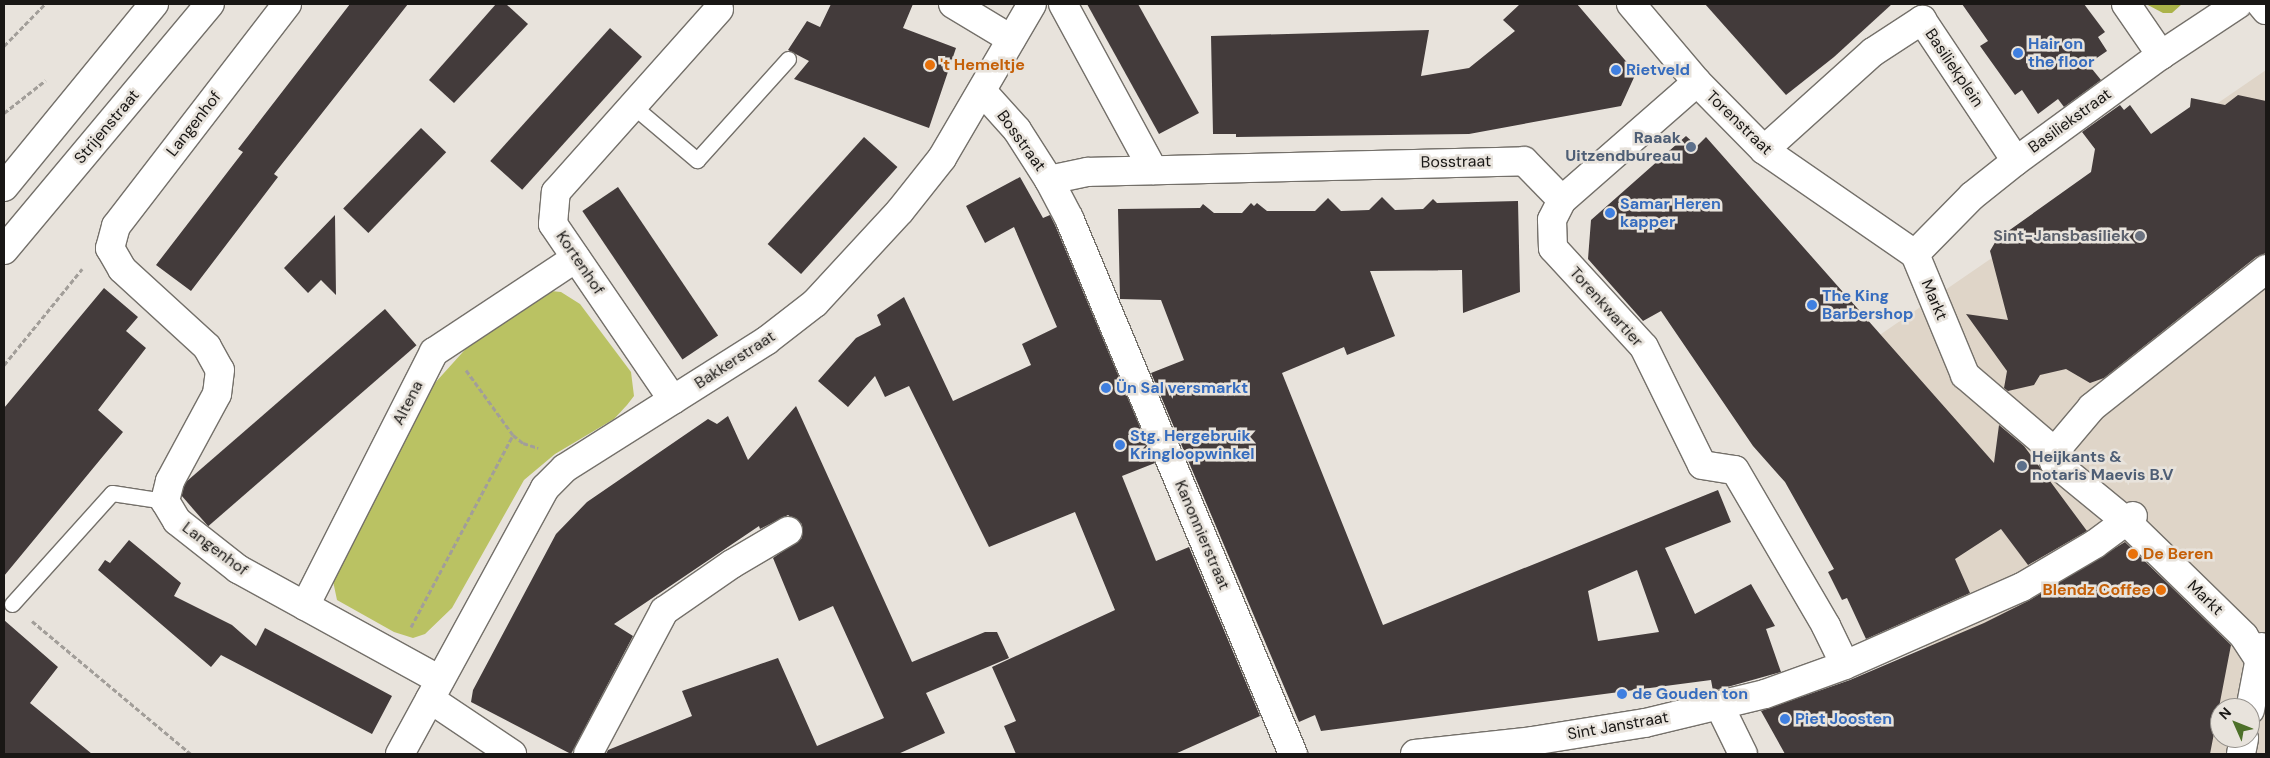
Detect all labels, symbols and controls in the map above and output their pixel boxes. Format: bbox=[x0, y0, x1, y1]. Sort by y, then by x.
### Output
street label: Basiliekplein bbox=[1921, 25, 1987, 111]
place label: Hair on the floor bbox=[2028, 34, 2094, 72]
marker: Hair on the floor bbox=[2012, 47, 2024, 59]
place label: 't Hemeltje bbox=[940, 55, 1025, 75]
marker: 't Hemeltje bbox=[924, 59, 936, 71]
place label: Rietveld bbox=[1626, 60, 1690, 80]
marker: Rietveld bbox=[1610, 64, 1622, 76]
street label: Basiliekstraat bbox=[2025, 85, 2115, 157]
street label: Strijenstraat bbox=[70, 86, 144, 168]
street label: Torenstraat bbox=[1702, 87, 1776, 159]
street label: Langenhof bbox=[163, 88, 225, 160]
street label: Bosstraat bbox=[993, 107, 1049, 175]
place label: Raaak Uitzendbureau bbox=[1565, 128, 1681, 166]
marker: Raaak Uitzendbureau bbox=[1685, 141, 1697, 153]
street label: Bosstraat bbox=[1421, 152, 1491, 172]
place label: Samar Heren kapper bbox=[1620, 194, 1721, 232]
marker: Samar Heren kapper bbox=[1604, 207, 1616, 219]
place label: Sint-Jansbasiliek bbox=[1993, 226, 2130, 246]
street label: Kortenhof bbox=[552, 228, 608, 298]
marker: Sint-Jansbasiliek bbox=[2134, 230, 2146, 242]
street label: Torenkwartier bbox=[1565, 263, 1647, 351]
street label: Markt bbox=[1917, 277, 1951, 323]
place label: The King Barbershop bbox=[1822, 286, 1913, 324]
marker: The King Barbershop bbox=[1806, 299, 1818, 311]
street label: Bakkerstraat bbox=[691, 327, 779, 393]
street label: Altena bbox=[389, 378, 427, 428]
place label: Ün Sal versmarkt bbox=[1116, 378, 1248, 398]
marker: Ün Sal versmarkt bbox=[1100, 382, 1112, 394]
place label: Stg. Hergebruik Kringloopwinkel bbox=[1130, 426, 1255, 464]
marker: Stg. Hergebruik Kringloopwinkel bbox=[1114, 439, 1126, 451]
place label: Heijkants & notaris Maevis B.V bbox=[2032, 447, 2174, 485]
marker: Heijkants & notaris Maevis B.V bbox=[2016, 460, 2028, 472]
street label: Kanonnierstraat bbox=[1170, 477, 1234, 593]
street label: Langenhof bbox=[178, 518, 252, 580]
place label: De Beren bbox=[2143, 544, 2213, 564]
marker: De Beren bbox=[2127, 548, 2139, 560]
street label: Markt bbox=[2183, 576, 2227, 620]
place label: Blendz Coffee bbox=[2043, 580, 2151, 600]
marker: Blendz Coffee bbox=[2155, 584, 2167, 596]
place label: de Gouden ton bbox=[1632, 684, 1748, 704]
marker: de Gouden ton bbox=[1616, 688, 1628, 700]
north arrow bbox=[2210, 698, 2260, 748]
text: N bbox=[2215, 703, 2235, 723]
street label: Sint Janstraat bbox=[1566, 708, 1670, 744]
place label: Piet Joosten bbox=[1795, 709, 1892, 729]
marker: Piet Joosten bbox=[1779, 713, 1791, 725]

